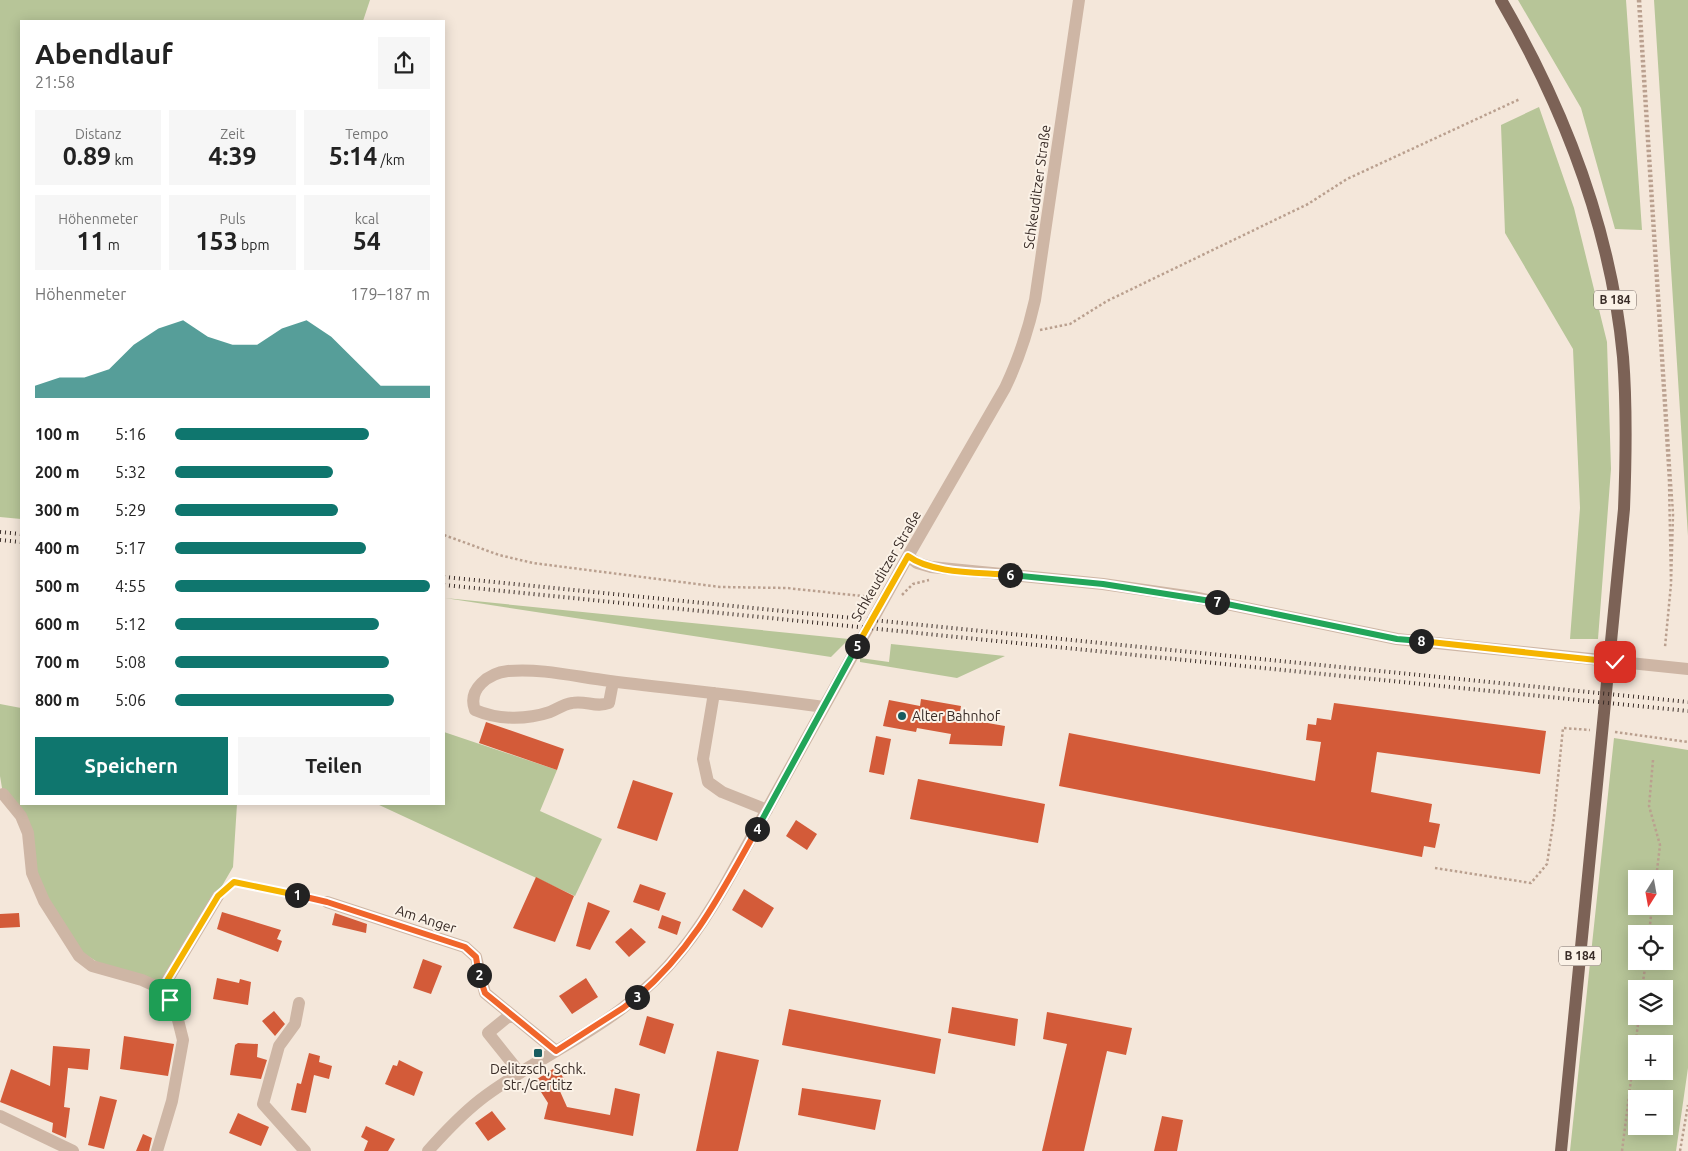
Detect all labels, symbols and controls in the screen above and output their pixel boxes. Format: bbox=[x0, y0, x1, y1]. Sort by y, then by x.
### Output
button: share bbox=[378, 37, 430, 89]
text: Abendlauf bbox=[35, 38, 173, 69]
text: 21:58 bbox=[35, 73, 75, 91]
street label: Schkeuditzer Straße bbox=[1020, 124, 1054, 250]
text: Distanz bbox=[75, 126, 121, 142]
text: Zeit bbox=[220, 126, 245, 142]
text: Tempo bbox=[345, 126, 388, 142]
text: 0.89 bbox=[63, 142, 111, 170]
text: 4:39 bbox=[208, 142, 257, 170]
text: 5:14 bbox=[329, 142, 377, 170]
text: km bbox=[111, 152, 134, 168]
text: /km bbox=[377, 152, 405, 168]
text: Höhenmeter bbox=[58, 211, 138, 227]
text: Puls bbox=[219, 211, 246, 227]
text: kcal bbox=[355, 211, 379, 227]
text: 11 bbox=[76, 227, 105, 255]
text: 153 bbox=[196, 227, 238, 255]
text: 54 bbox=[353, 227, 381, 255]
text: m bbox=[105, 237, 120, 253]
text: bpm bbox=[238, 237, 269, 253]
text: Höhenmeter bbox=[35, 285, 126, 303]
text: 179–187 m bbox=[350, 285, 430, 303]
road number: B 184 bbox=[1594, 290, 1636, 310]
text: 100 m bbox=[35, 425, 80, 443]
text: 5:16 bbox=[115, 425, 146, 443]
text: 200 m bbox=[35, 463, 80, 481]
text: 5:32 bbox=[115, 463, 146, 481]
text: 300 m bbox=[35, 501, 80, 519]
text: 5:29 bbox=[115, 501, 146, 519]
street label: Schkeuditzer Straße bbox=[848, 508, 924, 624]
text: 400 m bbox=[35, 539, 80, 557]
text: 5:17 bbox=[115, 539, 146, 557]
pin: 6 bbox=[998, 562, 1022, 588]
text: 6 bbox=[1007, 567, 1014, 583]
text: 500 m bbox=[35, 577, 80, 595]
text: 4:55 bbox=[115, 577, 146, 595]
pin: 7 bbox=[1204, 590, 1230, 614]
text: 7 bbox=[1214, 594, 1221, 610]
text: 600 m bbox=[35, 615, 80, 633]
text: 5:12 bbox=[115, 615, 146, 633]
pin: 8 bbox=[1408, 628, 1434, 654]
text: 8 bbox=[1418, 633, 1425, 649]
pin: 5 bbox=[844, 634, 870, 658]
text: 5 bbox=[854, 638, 861, 654]
pin bbox=[1594, 641, 1636, 683]
icon: check bbox=[1601, 648, 1629, 676]
text: 700 m bbox=[35, 653, 80, 671]
text: 5:08 bbox=[115, 653, 146, 671]
text: 800 m bbox=[35, 691, 80, 709]
text: 5:06 bbox=[115, 691, 146, 709]
place label: Alter Bahnhof bbox=[912, 708, 1001, 724]
marker: Alter Bahnhof bbox=[896, 710, 908, 722]
button: Speichern bbox=[35, 737, 228, 795]
button: Teilen bbox=[238, 737, 430, 795]
pin: 4 bbox=[744, 816, 770, 842]
text: 4 bbox=[754, 821, 761, 837]
north arrow bbox=[1628, 870, 1672, 915]
map controls bbox=[1628, 870, 1673, 1135]
pin: 1 bbox=[284, 882, 310, 908]
text: 1 bbox=[294, 887, 301, 903]
street label: Am Anger bbox=[394, 902, 459, 936]
button: locate bbox=[1628, 925, 1673, 970]
road number: B 184 bbox=[1559, 946, 1601, 966]
pin: 2 bbox=[466, 962, 492, 988]
text: 2 bbox=[476, 967, 483, 983]
pin bbox=[149, 979, 191, 1021]
button: layers bbox=[1628, 980, 1673, 1025]
pin: 3 bbox=[624, 984, 650, 1010]
icon: arrive bbox=[156, 986, 184, 1014]
text: 3 bbox=[634, 989, 641, 1005]
button: + bbox=[1628, 1035, 1673, 1080]
marker: Delitzsch, Schk. Str./Gertitz bbox=[532, 1047, 544, 1059]
place label: Delitzsch, Schk. Str./Gertitz bbox=[490, 1061, 586, 1093]
button: − bbox=[1628, 1090, 1673, 1135]

